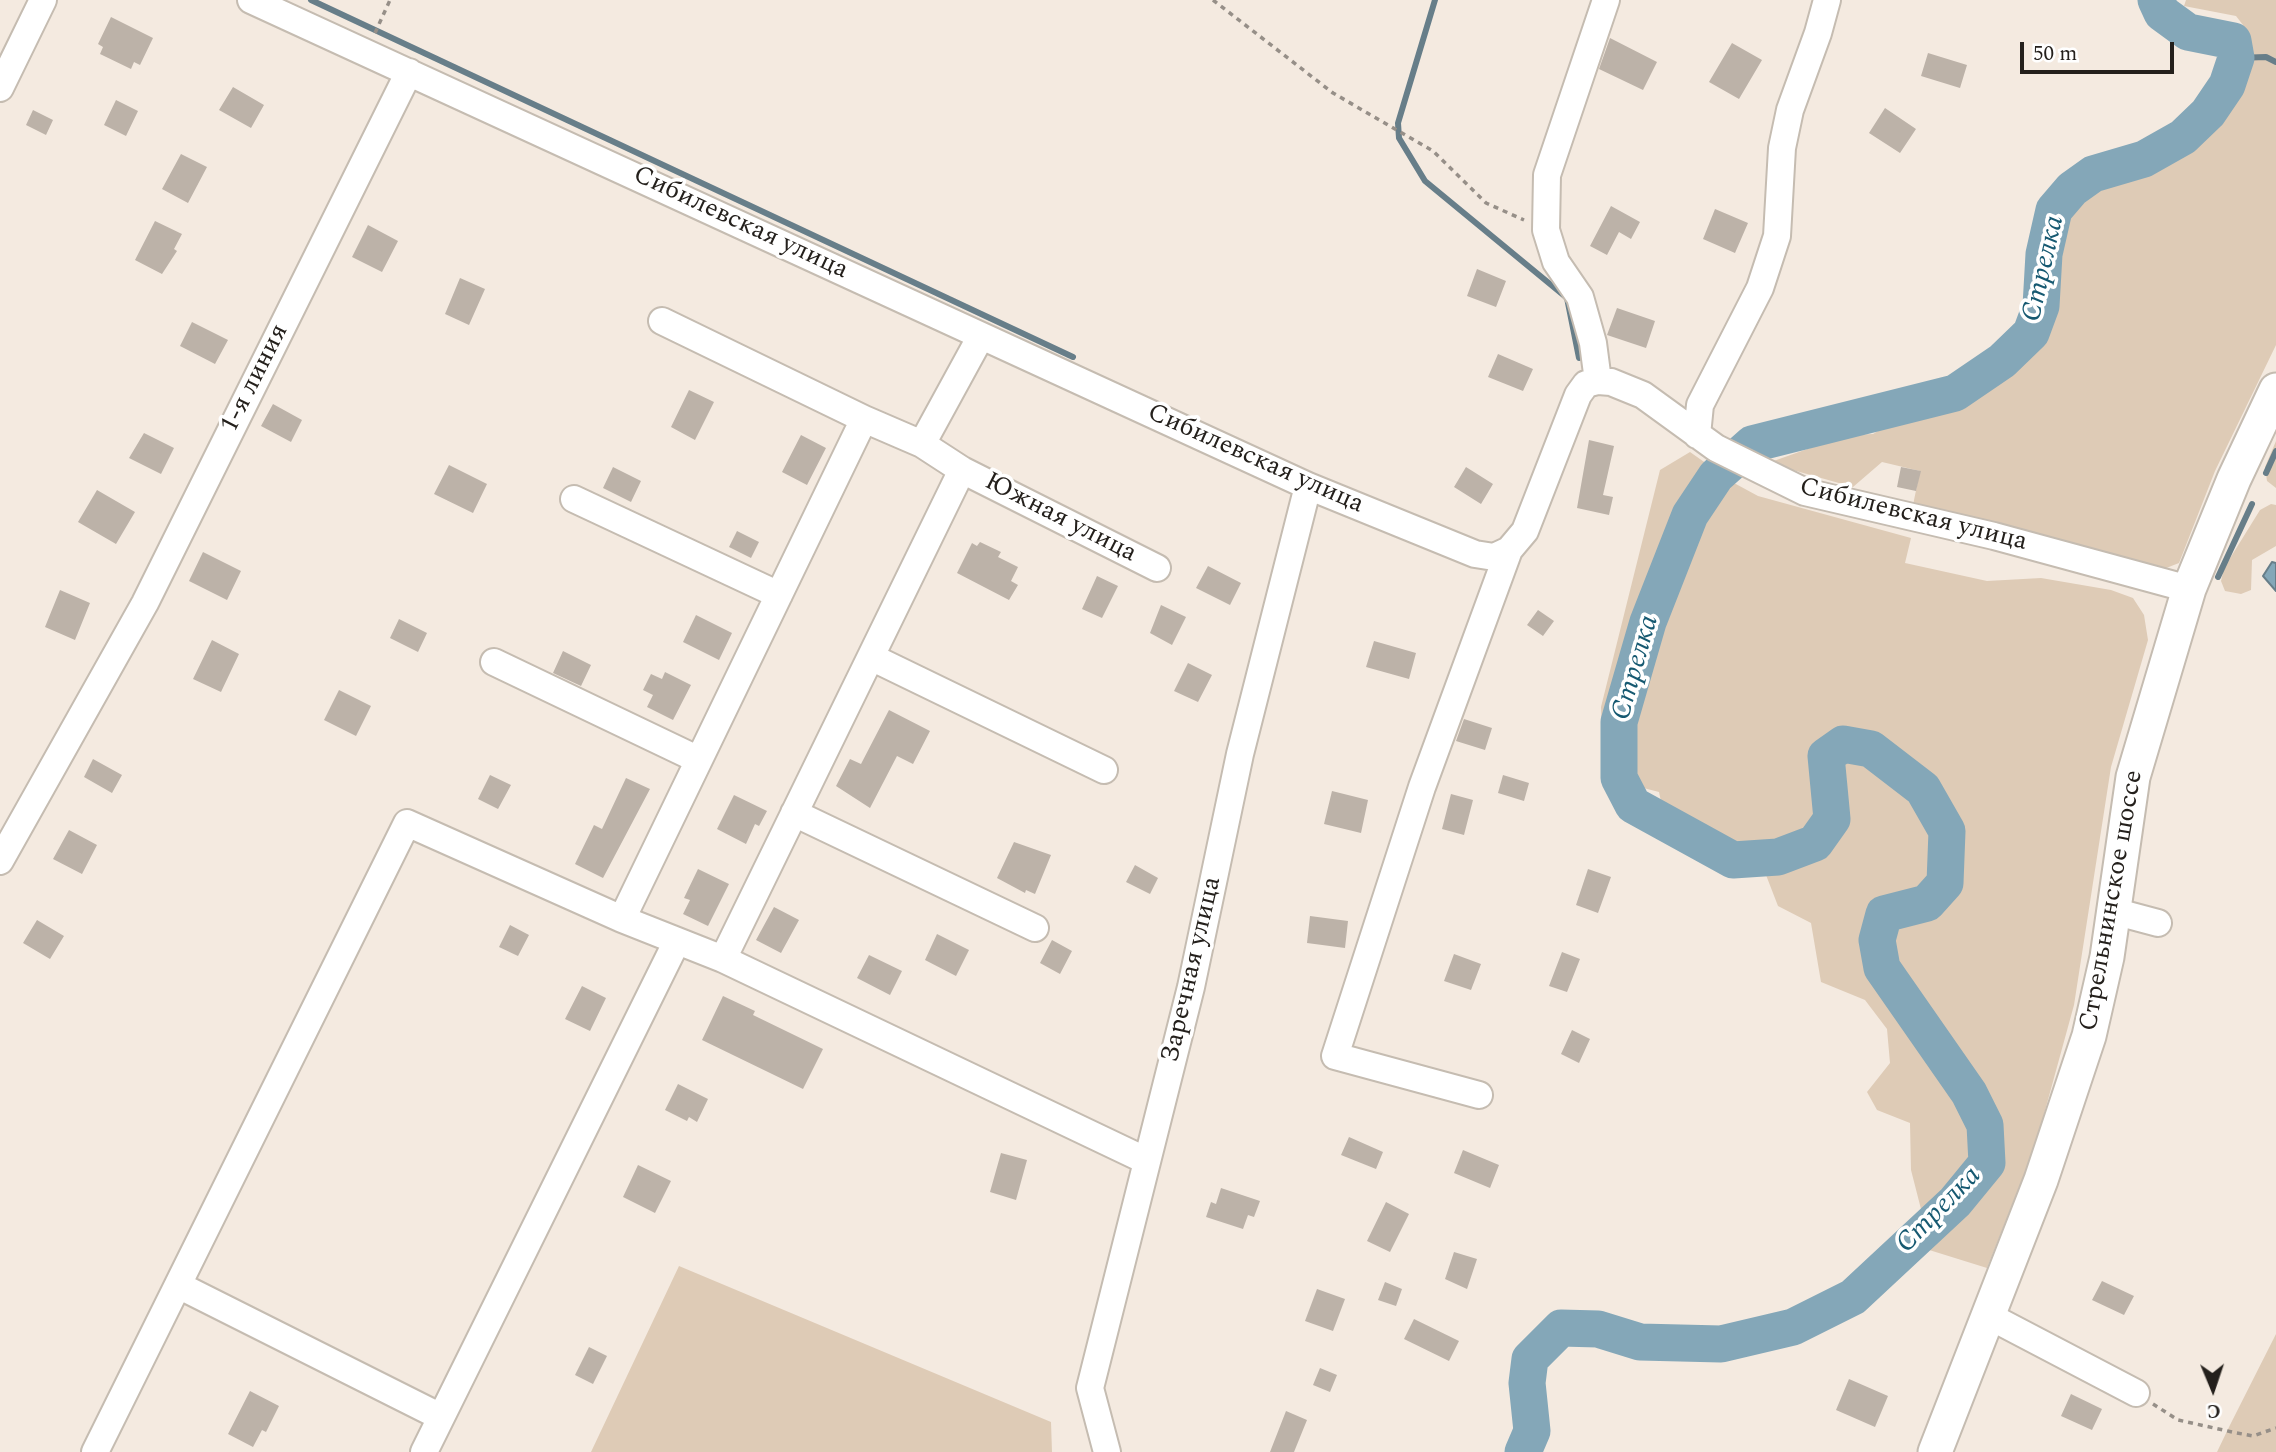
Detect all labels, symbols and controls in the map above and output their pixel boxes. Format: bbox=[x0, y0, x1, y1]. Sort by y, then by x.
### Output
scale bar bbox=[2024, 28, 2178, 72]
text: 50 m bbox=[2033, 38, 2077, 70]
street label: Сибилевская улица bbox=[628, 161, 852, 287]
water label: Стрелка bbox=[2017, 213, 2073, 325]
street label: 1-я линия bbox=[215, 319, 297, 439]
street label: Сибилевская улица bbox=[1142, 398, 1368, 522]
street label: Южная улица bbox=[979, 467, 1141, 571]
street label: Сибилевская улица bbox=[1796, 473, 2030, 559]
water label: Стрелка bbox=[1606, 612, 1668, 724]
street label: Стрельнинское шоссе bbox=[2075, 768, 2151, 1034]
street label: Заречная улица bbox=[1156, 874, 1230, 1066]
water label: Стрелка bbox=[1891, 1161, 1989, 1261]
north arrow bbox=[2178, 1354, 2248, 1424]
text: С bbox=[2206, 1396, 2221, 1425]

